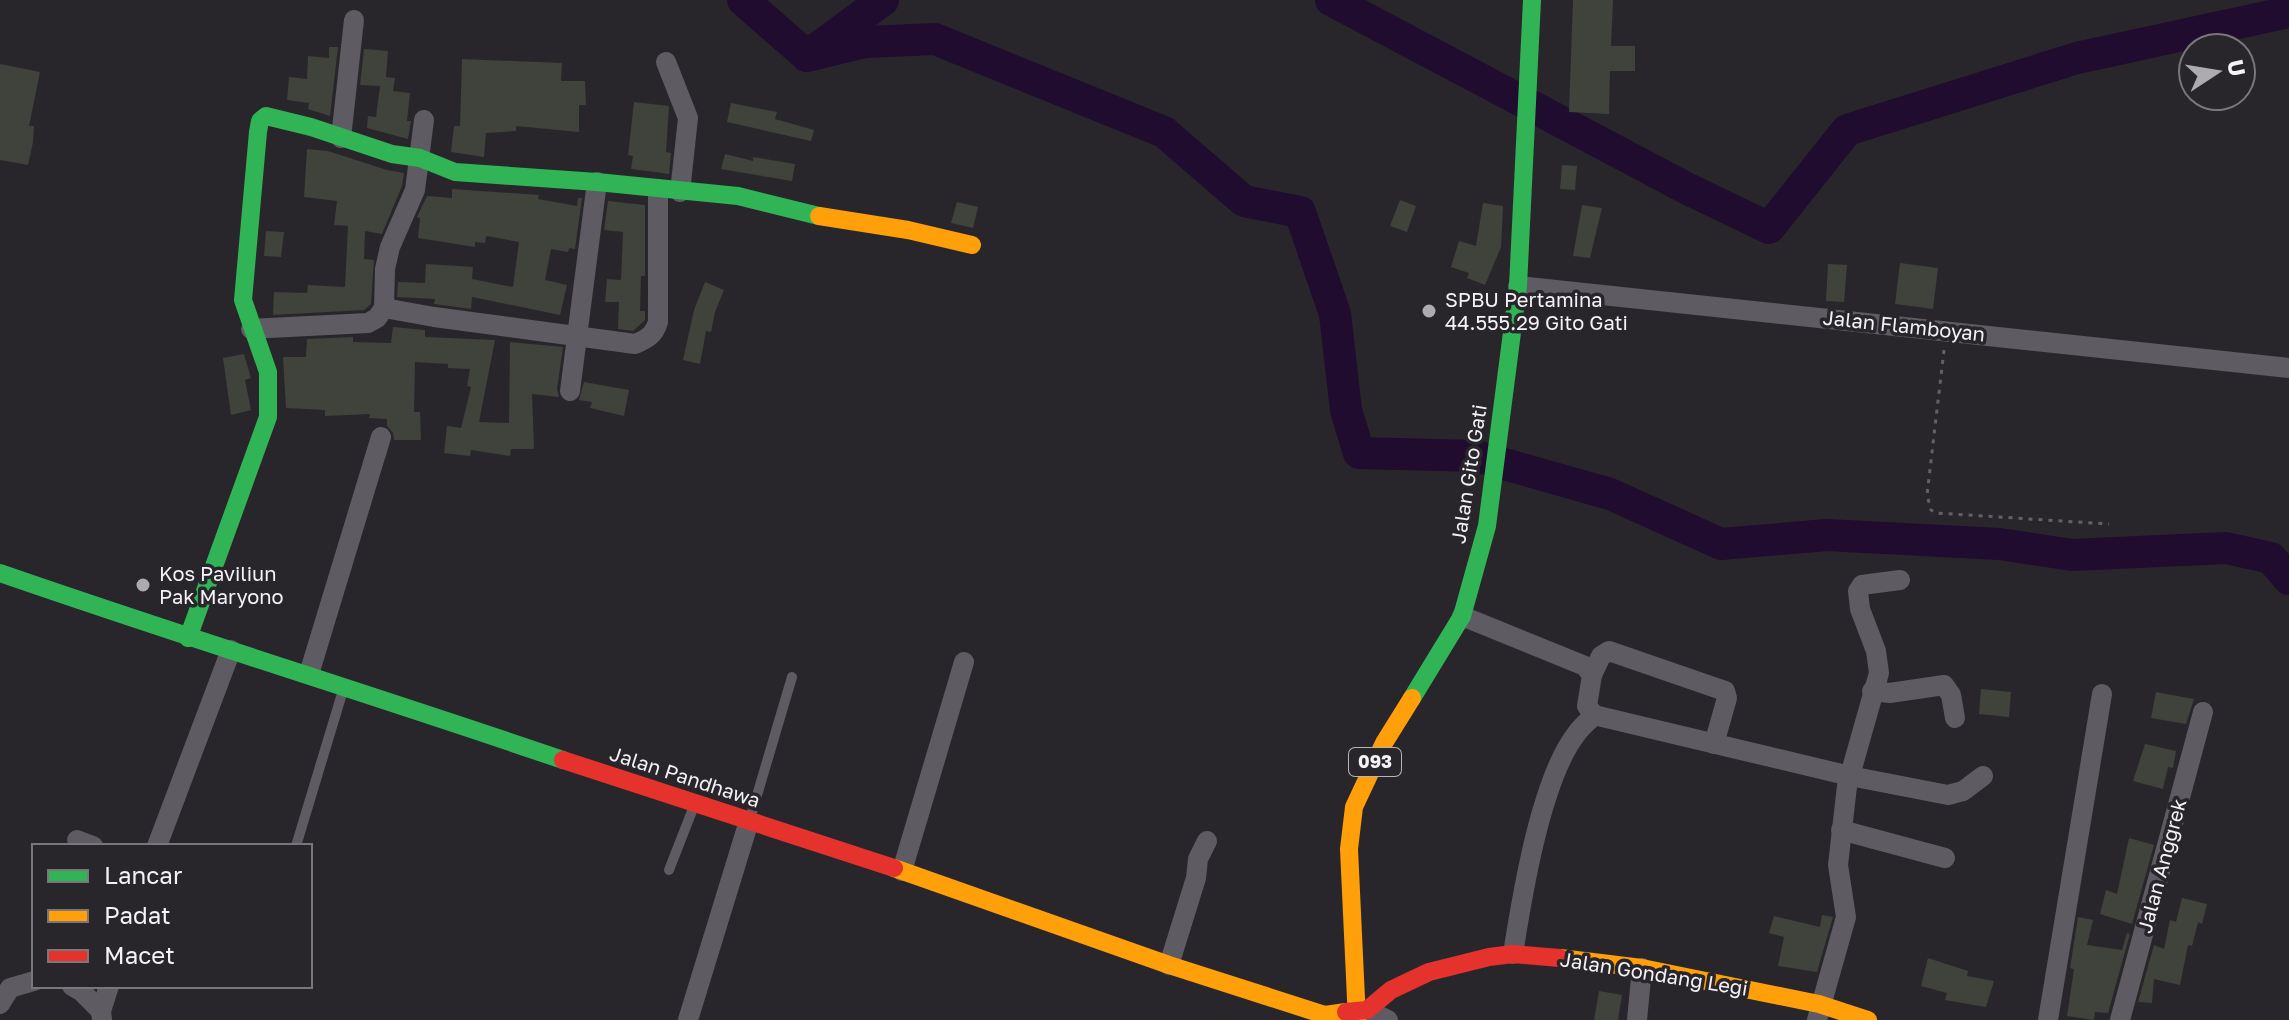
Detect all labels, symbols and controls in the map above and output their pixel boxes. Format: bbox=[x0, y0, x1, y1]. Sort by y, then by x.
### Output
north arrow bbox=[2177, 32, 2257, 112]
text: U bbox=[2222, 57, 2252, 78]
place label: SPBU Pertamina 44.555.29 Gito Gati bbox=[1445, 287, 1628, 334]
marker: SPBU Pertamina 44.555.29 Gito Gati bbox=[1420, 302, 1438, 320]
street label: Jalan Flamboyan bbox=[1822, 305, 1986, 345]
street label: Jalan Gito Gati bbox=[1445, 403, 1491, 545]
place label: Kos Paviliun Pak Maryono bbox=[159, 561, 284, 608]
marker: Kos Paviliun Pak Maryono bbox=[134, 576, 152, 594]
street label: Jalan Pandhawa bbox=[607, 740, 764, 812]
road number: 093 bbox=[1349, 748, 1401, 776]
street label: Jalan Anggrek bbox=[2132, 796, 2191, 936]
legend bbox=[32, 844, 312, 988]
text: Lancar bbox=[104, 860, 182, 889]
text: Padat bbox=[104, 900, 171, 929]
text: Macet bbox=[104, 940, 175, 969]
street label: Jalan Gondang Legi bbox=[1559, 946, 1750, 1000]

